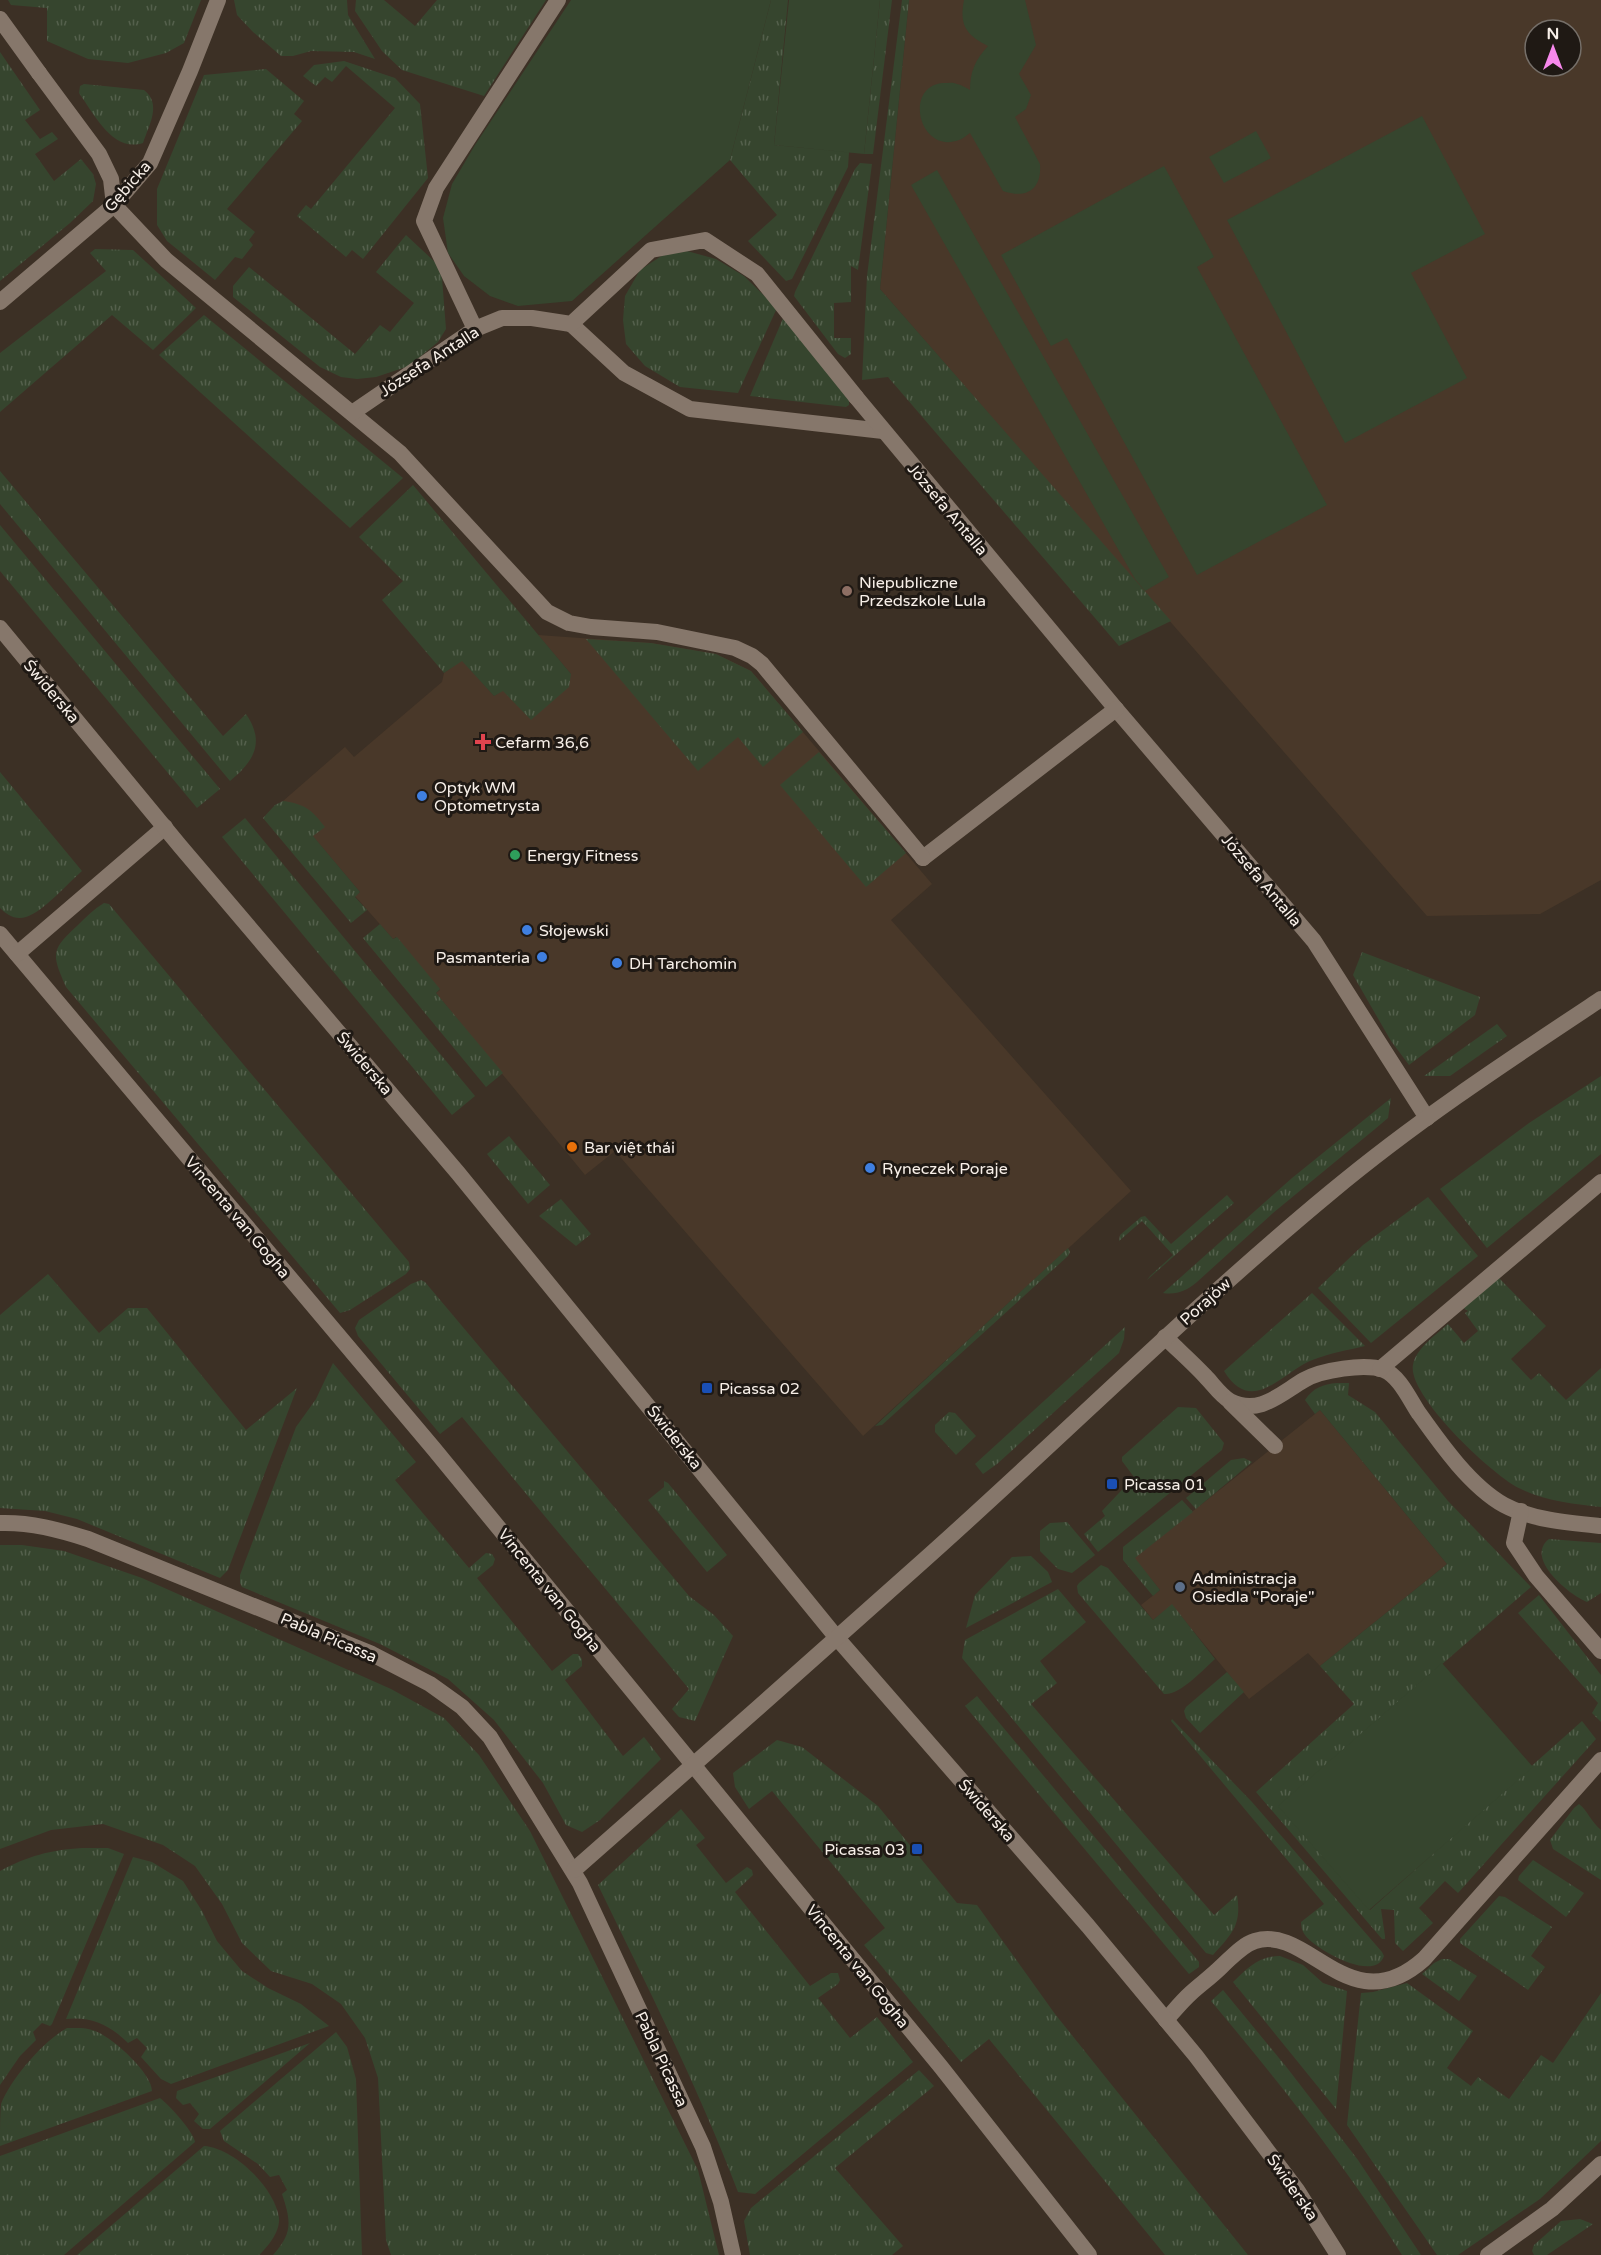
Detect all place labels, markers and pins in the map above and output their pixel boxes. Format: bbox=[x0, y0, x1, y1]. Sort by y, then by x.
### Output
place label: Niepubliczne Przedszkole Lula bbox=[859, 573, 986, 611]
marker: Niepubliczne Przedszkole Lula bbox=[840, 584, 854, 598]
place label: Cefarm 36,6 bbox=[495, 733, 589, 753]
marker: Cefarm 36,6 bbox=[476, 735, 490, 749]
place label: Optyk WM Optometrysta bbox=[434, 778, 540, 816]
marker: Optyk WM Optometrysta bbox=[415, 789, 429, 803]
place label: Energy Fitness bbox=[527, 846, 638, 866]
marker: Energy Fitness bbox=[508, 848, 522, 862]
place label: Słojewski bbox=[539, 921, 609, 941]
marker: Słojewski bbox=[520, 923, 534, 937]
place label: Pasmanteria bbox=[436, 948, 530, 968]
marker: Pasmanteria bbox=[535, 950, 549, 964]
place label: DH Tarchomin bbox=[629, 954, 737, 974]
marker: DH Tarchomin bbox=[610, 956, 624, 970]
place label: Bar việt thái bbox=[584, 1138, 675, 1158]
marker: Bar việt thái bbox=[565, 1140, 579, 1154]
place label: Ryneczek Poraje bbox=[882, 1159, 1008, 1179]
marker: Ryneczek Poraje bbox=[863, 1161, 877, 1175]
place label: Picassa 02 bbox=[719, 1379, 800, 1399]
marker: Picassa 02 bbox=[700, 1381, 714, 1395]
place label: Picassa 01 bbox=[1124, 1475, 1205, 1495]
marker: Picassa 01 bbox=[1105, 1477, 1119, 1491]
place label: Administracja Osiedla "Poraje" bbox=[1192, 1569, 1315, 1607]
marker: Administracja Osiedla "Poraje" bbox=[1173, 1580, 1187, 1594]
place label: Picassa 03 bbox=[824, 1840, 905, 1860]
marker: Picassa 03 bbox=[910, 1842, 924, 1856]

